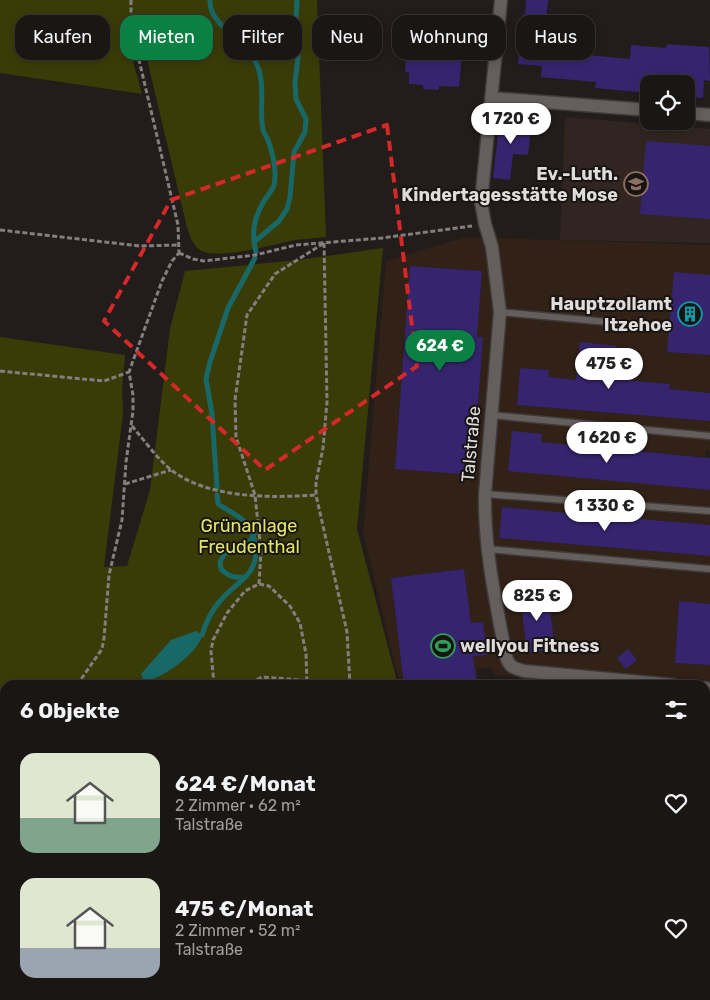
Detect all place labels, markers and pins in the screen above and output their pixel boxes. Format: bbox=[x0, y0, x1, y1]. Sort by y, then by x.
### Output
pin: 1 720 € bbox=[465, 102, 557, 145]
place label: Ev.-Luth. Kindertagesstätte Mose bbox=[401, 163, 618, 206]
school or university icon: Ev.-Luth. Kindertagesstätte Mose bbox=[623, 171, 649, 197]
place label: Hauptzollamt Itzehoe bbox=[550, 293, 672, 336]
building icon: Hauptzollamt Itzehoe bbox=[677, 301, 703, 327]
pin: 624 € bbox=[405, 330, 475, 372]
pin: 475 € bbox=[574, 348, 644, 390]
pin: 1 620 € bbox=[561, 422, 653, 464]
pin: 1 330 € bbox=[559, 490, 651, 532]
pin: 825 € bbox=[502, 580, 572, 622]
sports icon: wellyou Fitness bbox=[430, 633, 456, 659]
place label: wellyou Fitness bbox=[460, 635, 599, 657]

